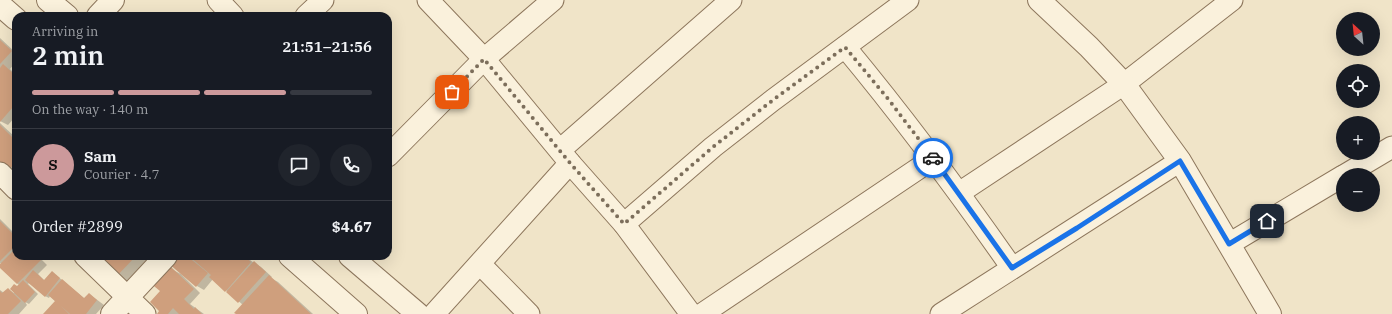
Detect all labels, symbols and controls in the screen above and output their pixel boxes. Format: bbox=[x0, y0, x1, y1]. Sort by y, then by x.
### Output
north arrow bbox=[1336, 12, 1380, 56]
map controls bbox=[1336, 12, 1380, 212]
text: Arriving in bbox=[32, 23, 98, 40]
text: 21:51–21:56 bbox=[282, 37, 372, 56]
text: 2 min bbox=[32, 38, 104, 72]
button: locate bbox=[1336, 64, 1380, 108]
pin bbox=[435, 75, 469, 109]
icon: bag bbox=[441, 81, 463, 103]
text: On the way · 140 m bbox=[32, 101, 148, 118]
button: + bbox=[1336, 116, 1380, 160]
courier bbox=[913, 138, 953, 178]
button: chat bbox=[278, 144, 320, 186]
button: phone bbox=[330, 144, 372, 186]
text: Sam bbox=[84, 147, 117, 166]
icon: car bbox=[922, 147, 944, 169]
text: S bbox=[48, 155, 58, 174]
text: Courier · 4.7 bbox=[84, 166, 160, 183]
button: − bbox=[1336, 168, 1380, 212]
pin bbox=[1250, 204, 1284, 238]
icon: home bbox=[1256, 210, 1278, 232]
text: Order #2899 bbox=[32, 217, 123, 236]
text: $4.67 bbox=[332, 217, 372, 236]

